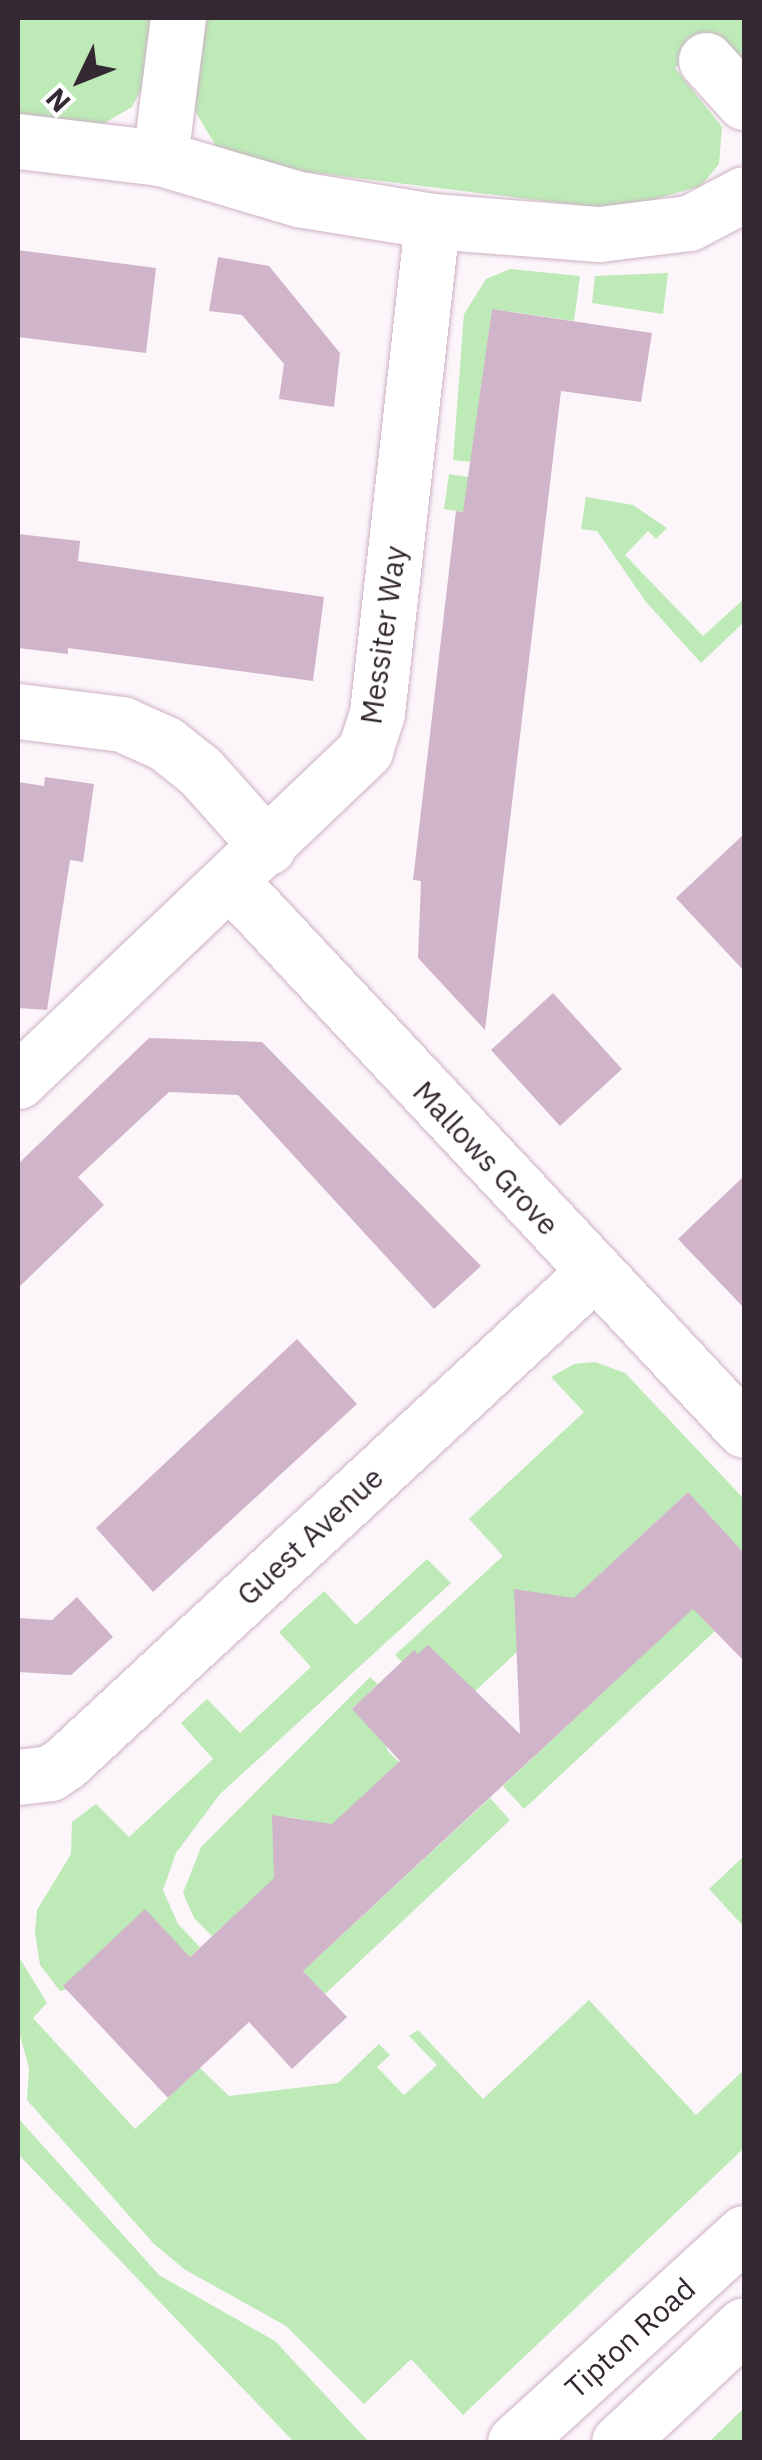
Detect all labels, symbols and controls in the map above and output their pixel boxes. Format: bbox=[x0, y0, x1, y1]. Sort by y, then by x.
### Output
north arrow bbox=[30, 30, 130, 130]
text: N bbox=[37, 81, 78, 121]
street label: Messiter Way bbox=[353, 544, 413, 726]
street label: Mallows Grove bbox=[406, 1074, 566, 1242]
street label: Guest Avenue bbox=[230, 1459, 390, 1613]
street label: Tipton Road bbox=[558, 2270, 702, 2406]

